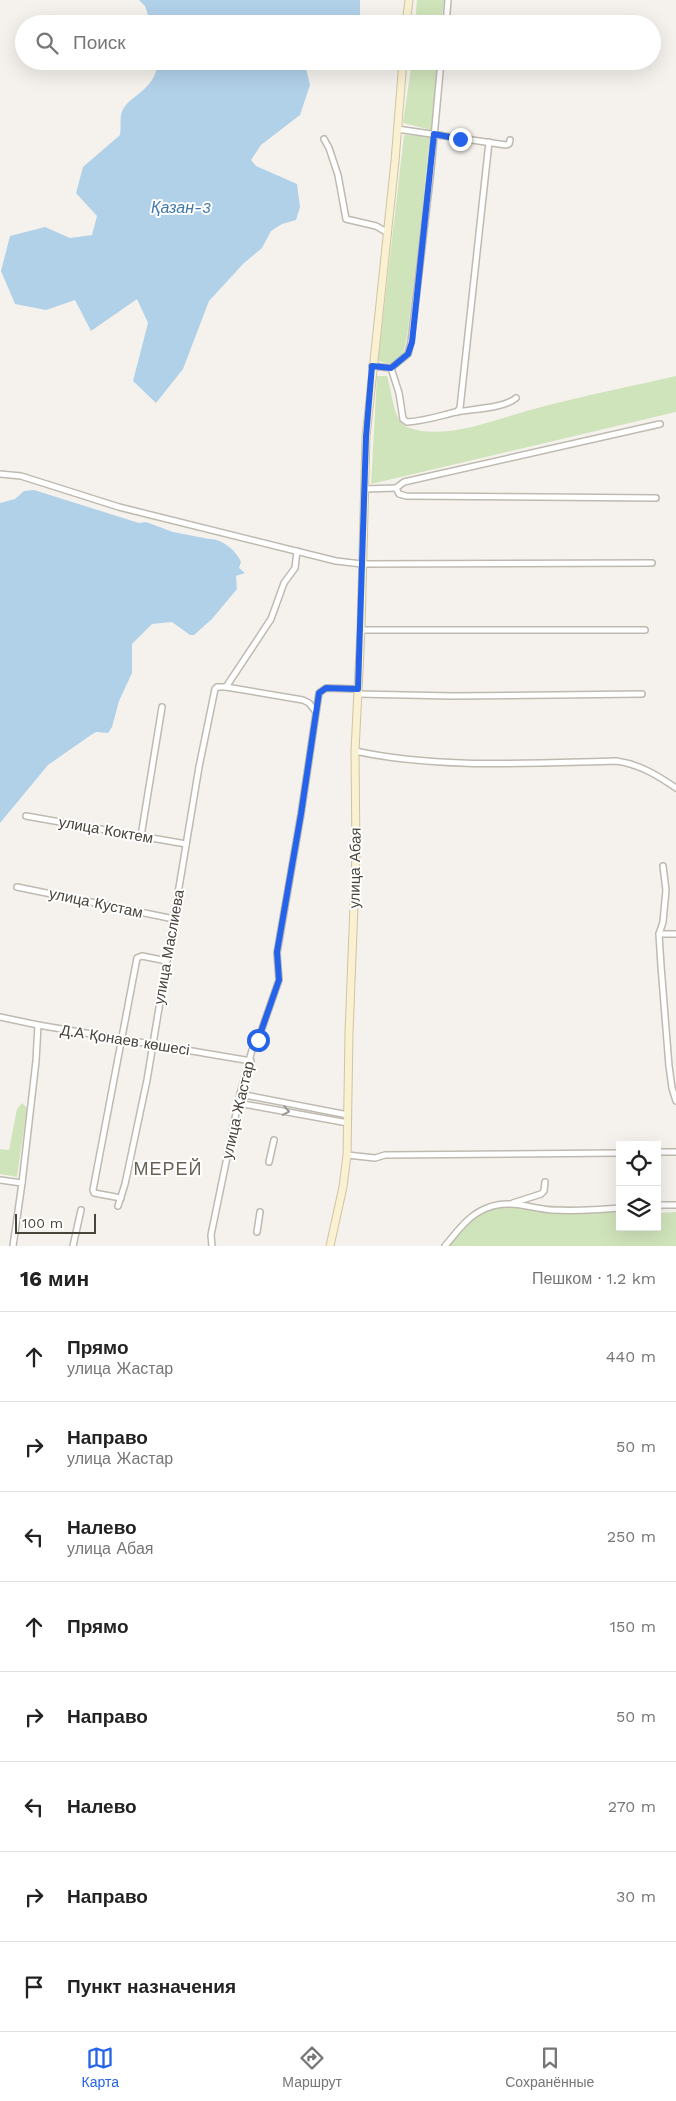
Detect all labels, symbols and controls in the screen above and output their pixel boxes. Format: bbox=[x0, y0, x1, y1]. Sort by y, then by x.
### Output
search box bbox=[15, 15, 661, 70]
icon: search bbox=[33, 29, 61, 57]
text: Поиск bbox=[73, 31, 126, 54]
route end bbox=[449, 128, 472, 151]
water label: Қазан-3 bbox=[151, 198, 211, 217]
street label: улица Коктем bbox=[57, 813, 155, 847]
street label: улица Абая bbox=[345, 827, 365, 909]
street label: улица Кустам bbox=[48, 884, 144, 922]
street label: улица Маслиева bbox=[150, 887, 188, 1006]
street label: Д.А Қонаев көшесі bbox=[59, 1021, 191, 1059]
route start bbox=[247, 1029, 270, 1052]
street label: улица Жастар bbox=[218, 1059, 258, 1161]
one-way arrow bbox=[282, 1106, 290, 1116]
map controls bbox=[616, 1141, 661, 1231]
button: locate bbox=[616, 1141, 661, 1186]
district label: МЕРЕЙ bbox=[134, 1158, 202, 1179]
button: layers bbox=[616, 1186, 661, 1231]
scale bar bbox=[15, 1211, 96, 1234]
text: 100 m bbox=[22, 1215, 63, 1231]
text: 16 мин bbox=[20, 1266, 89, 1291]
text: Пешком · 1.2 km bbox=[532, 1269, 656, 1288]
text: Прямо bbox=[67, 1336, 129, 1359]
icon: ahead bbox=[20, 1343, 48, 1371]
text: 440 m bbox=[606, 1347, 656, 1366]
text: улица Жастар bbox=[67, 1359, 173, 1378]
text: Направо bbox=[67, 1426, 148, 1449]
icon: right bbox=[20, 1433, 48, 1461]
text: 50 m bbox=[616, 1437, 656, 1456]
text: улица Жастар bbox=[67, 1449, 173, 1468]
text: Налево bbox=[67, 1516, 137, 1539]
icon: left bbox=[20, 1523, 48, 1551]
text: 250 m bbox=[607, 1527, 656, 1546]
text: улица Абая bbox=[67, 1539, 153, 1558]
icon: ahead bbox=[20, 1613, 48, 1641]
text: Прямо bbox=[67, 1615, 129, 1638]
text: 150 m bbox=[610, 1617, 656, 1636]
icon: right bbox=[20, 1703, 48, 1731]
text: Направо bbox=[67, 1705, 148, 1728]
text: 50 m bbox=[616, 1707, 656, 1726]
icon: left bbox=[20, 1793, 48, 1821]
text: Налево bbox=[67, 1795, 137, 1818]
text: 270 m bbox=[608, 1797, 656, 1816]
icon: right bbox=[20, 1883, 48, 1911]
text: Направо bbox=[67, 1885, 148, 1908]
text: 30 m bbox=[616, 1887, 656, 1906]
icon: arrive bbox=[20, 1973, 48, 2001]
text: Пункт назначения bbox=[67, 1975, 236, 1998]
tab: Карта bbox=[82, 2044, 119, 2090]
tab: Маршрут bbox=[282, 2044, 342, 2090]
tab: Сохранённые bbox=[505, 2044, 594, 2090]

